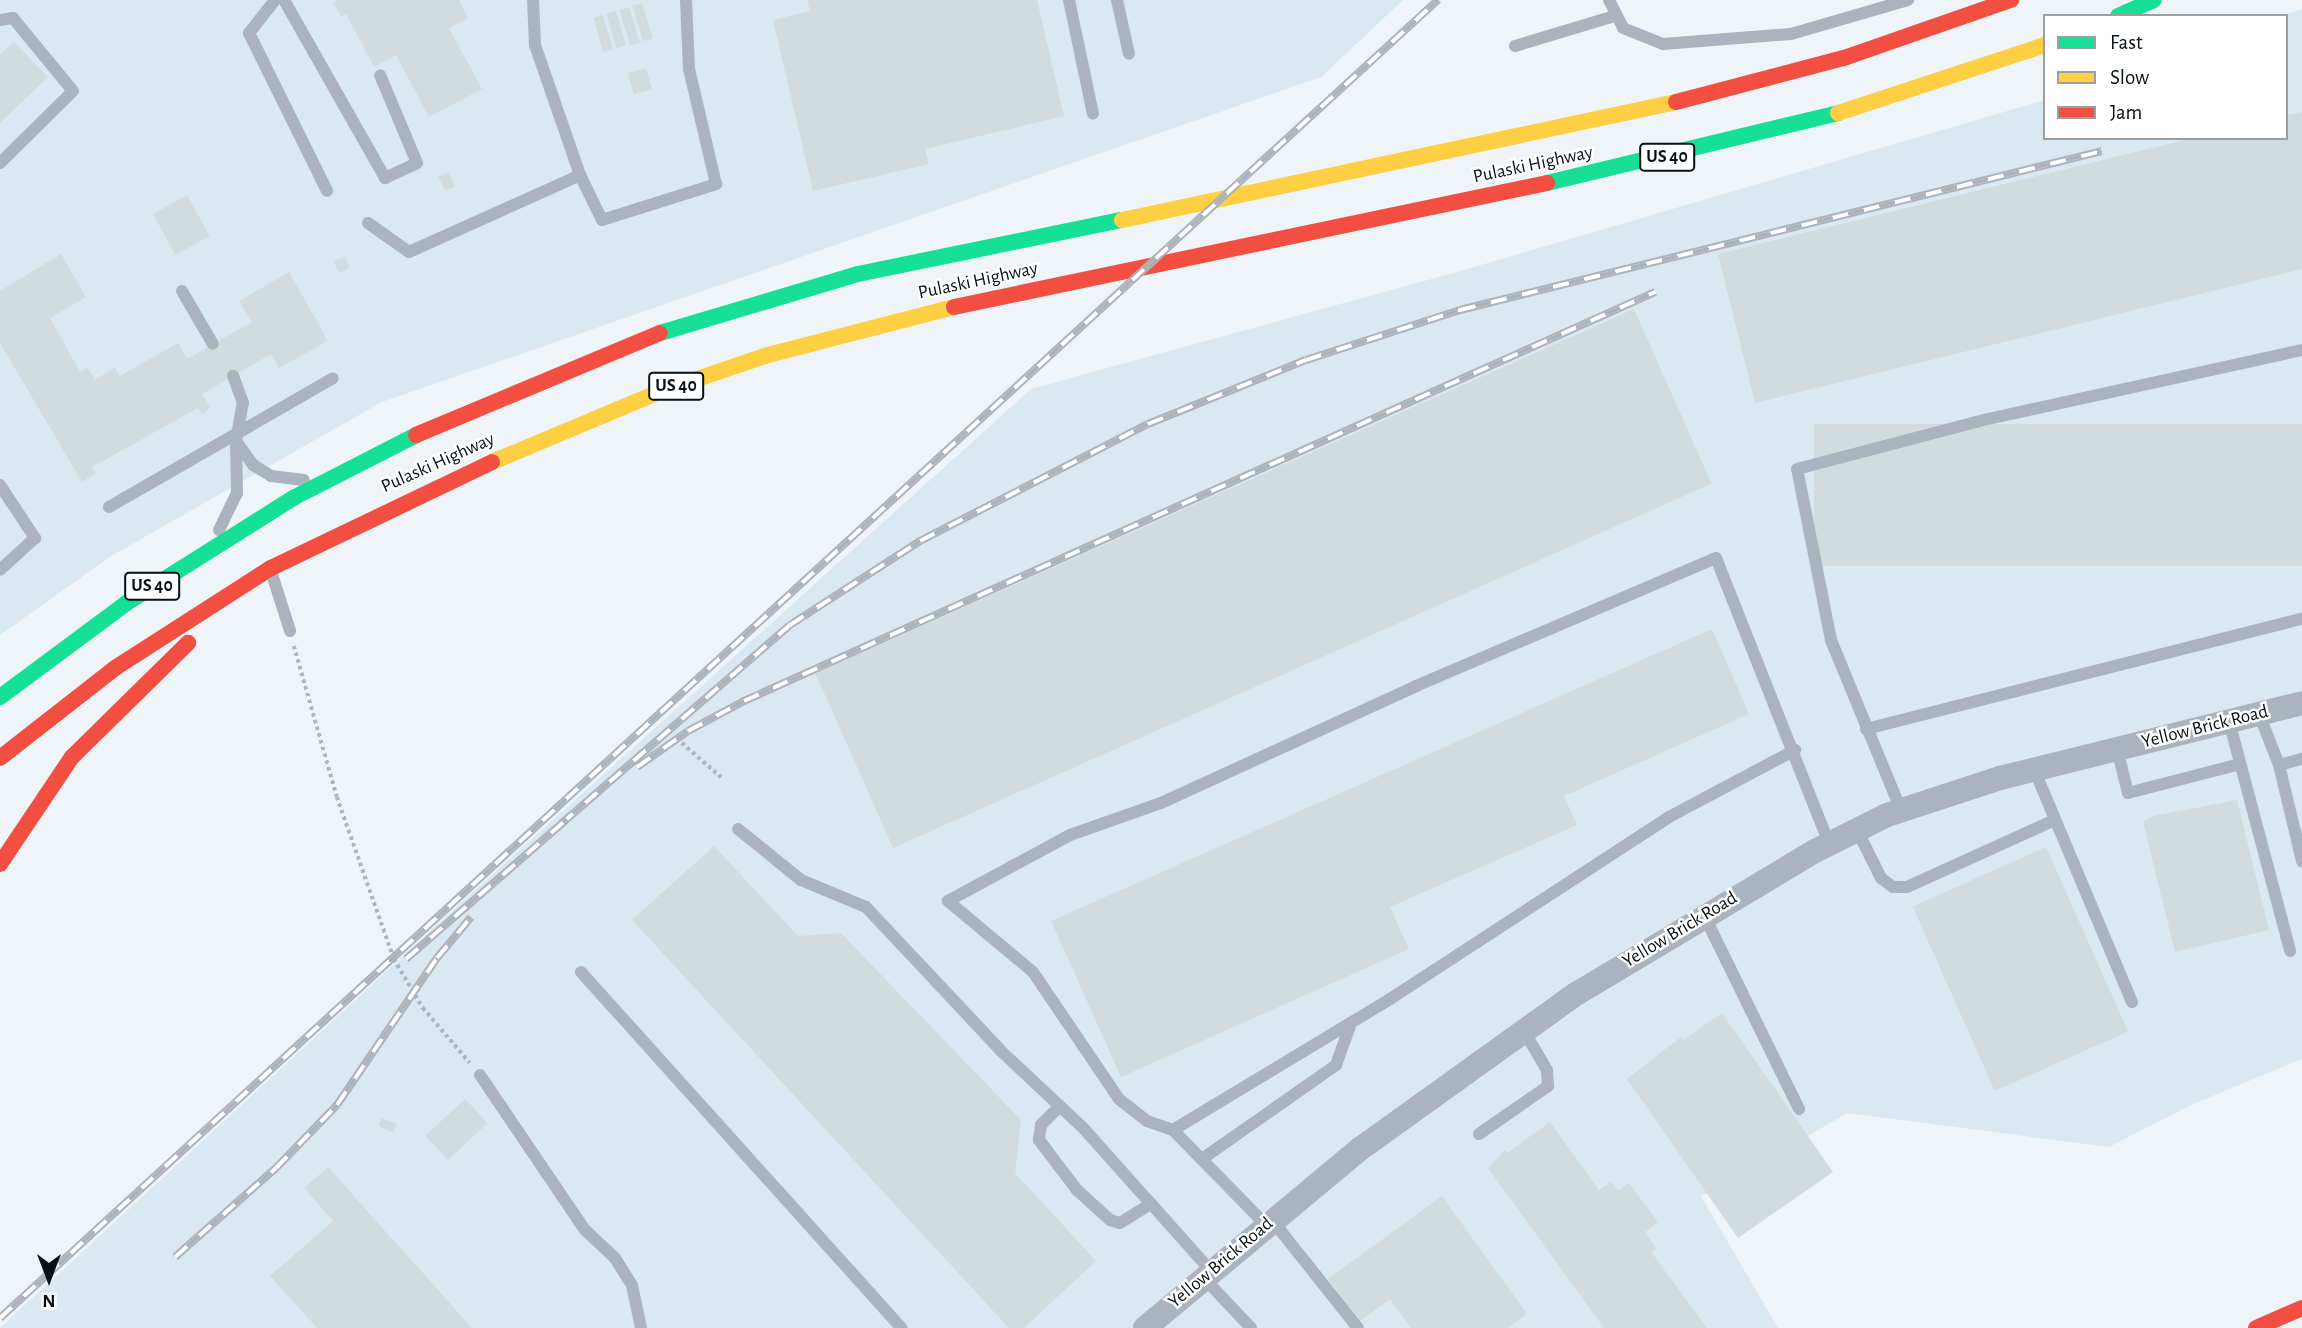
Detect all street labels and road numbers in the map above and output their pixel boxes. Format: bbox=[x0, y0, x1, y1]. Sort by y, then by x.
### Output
street label: Pulaski Highway bbox=[1471, 141, 1595, 189]
road number: US 40 bbox=[1639, 142, 1695, 172]
street label: Pulaski Highway bbox=[916, 257, 1040, 305]
road number: US 40 bbox=[648, 372, 704, 400]
street label: Pulaski Highway bbox=[378, 428, 498, 498]
road number: US 40 bbox=[124, 572, 180, 600]
street label: Yellow Brick Road bbox=[2139, 700, 2271, 754]
street label: Yellow Brick Road bbox=[1619, 887, 1741, 973]
street label: Yellow Brick Road bbox=[1164, 1213, 1278, 1313]

